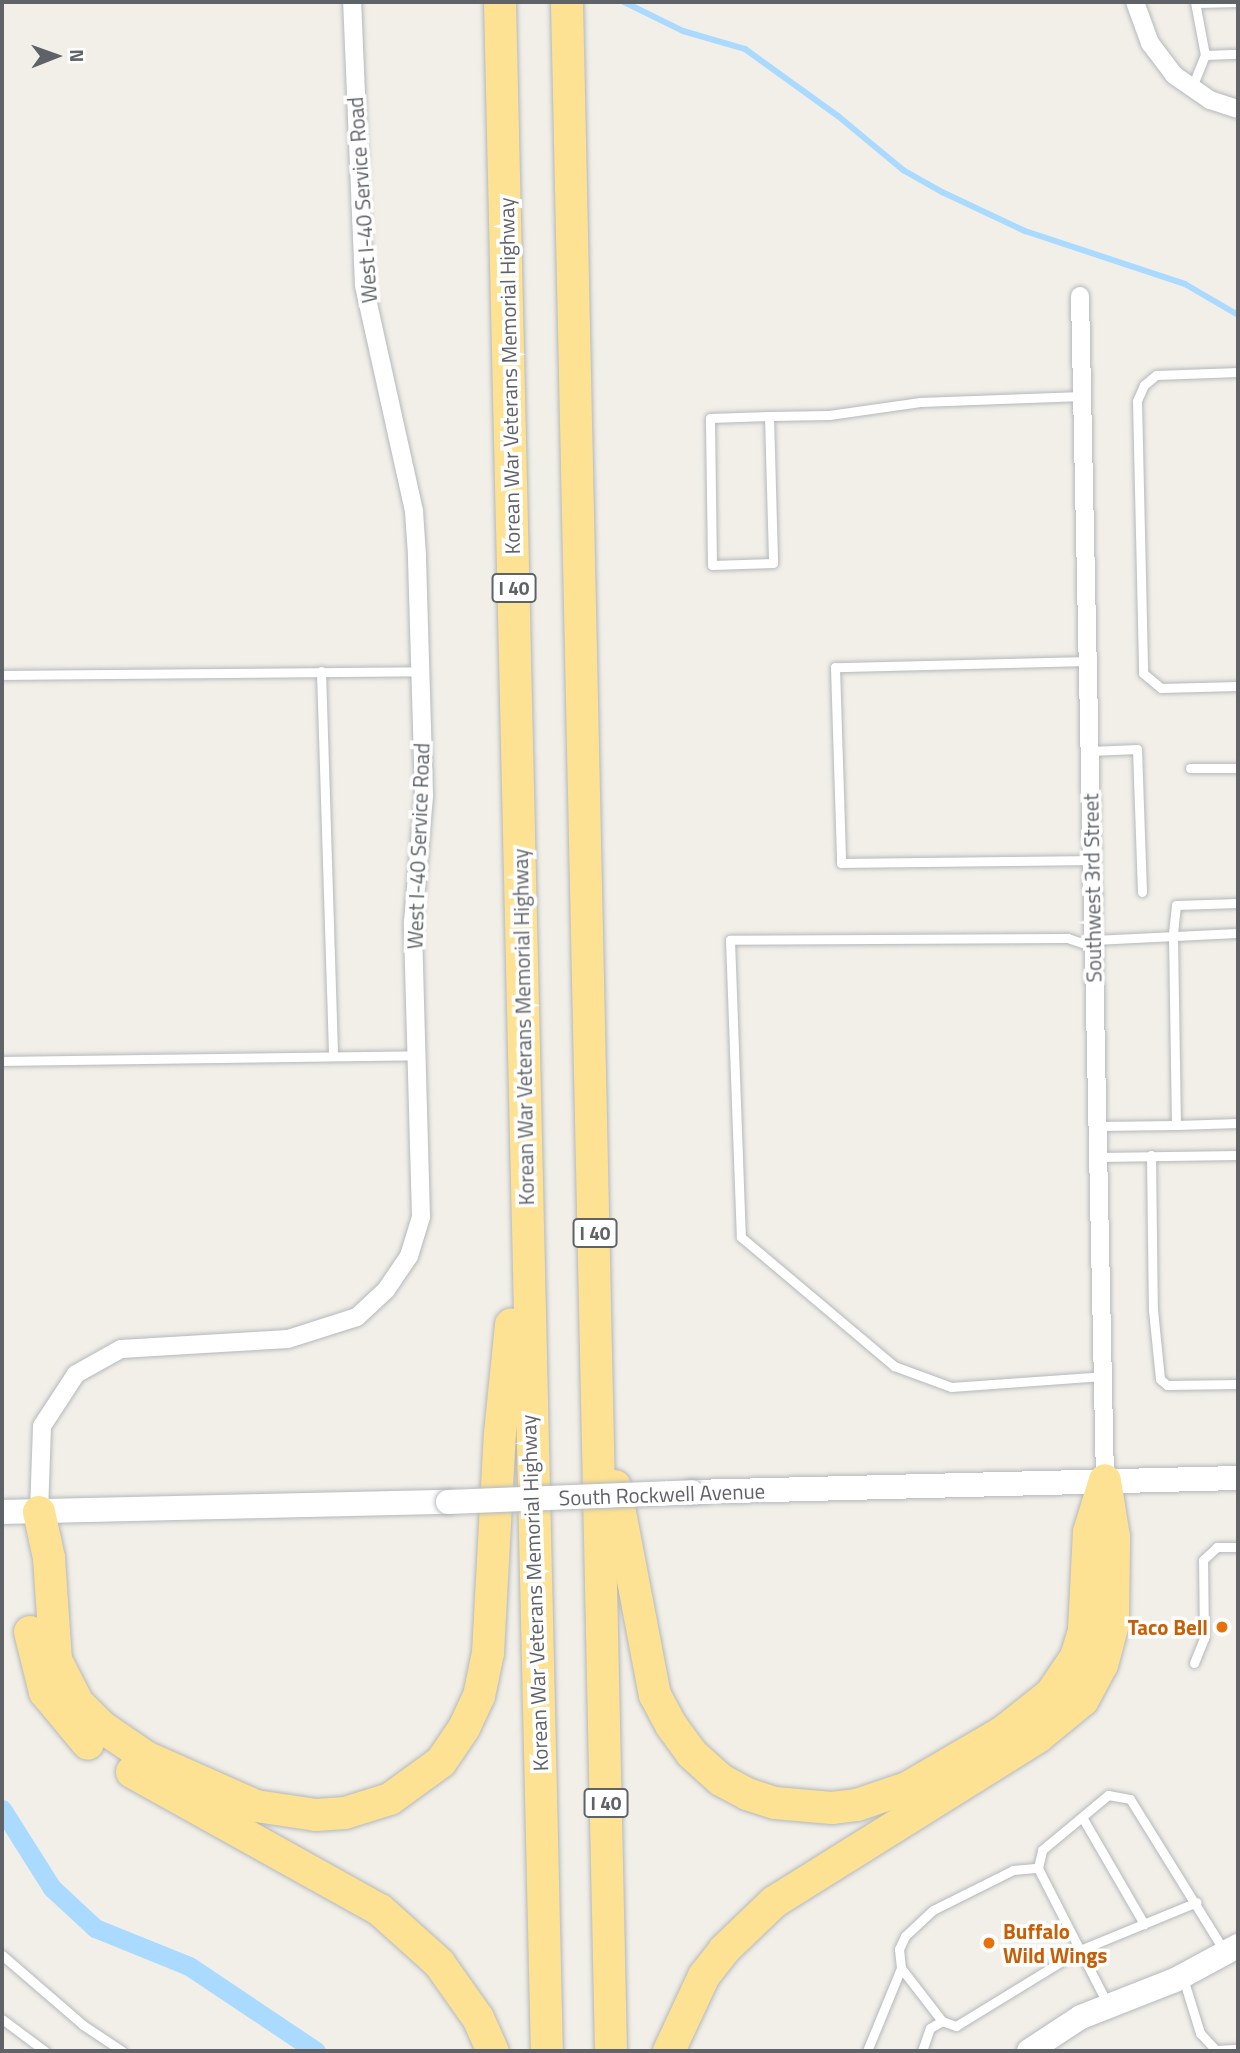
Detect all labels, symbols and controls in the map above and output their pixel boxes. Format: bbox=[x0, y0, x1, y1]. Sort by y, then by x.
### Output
north arrow bbox=[21, 21, 91, 91]
text: N bbox=[63, 49, 92, 62]
street label: West I-40 Service Road bbox=[342, 96, 382, 304]
street label: Korean War Veterans Memorial Highway bbox=[493, 197, 525, 555]
road number: I 40 bbox=[491, 572, 537, 604]
street label: West I-40 Service Road bbox=[402, 742, 434, 950]
street label: Southwest 3rd Street bbox=[1078, 793, 1106, 983]
street label: Korean War Veterans Memorial Highway bbox=[507, 848, 539, 1206]
road number: I 40 bbox=[572, 1218, 618, 1248]
street label: Korean War Veterans Memorial Highway bbox=[515, 1414, 553, 1772]
street label: South Rockwell Avenue bbox=[558, 1478, 766, 1510]
place label: Taco Bell bbox=[1128, 1614, 1208, 1640]
marker: Taco Bell bbox=[1214, 1619, 1230, 1635]
road number: I 40 bbox=[583, 1787, 629, 1818]
place label: Buffalo Wild Wings bbox=[1003, 1918, 1107, 1968]
marker: Buffalo Wild Wings bbox=[981, 1935, 997, 1951]

